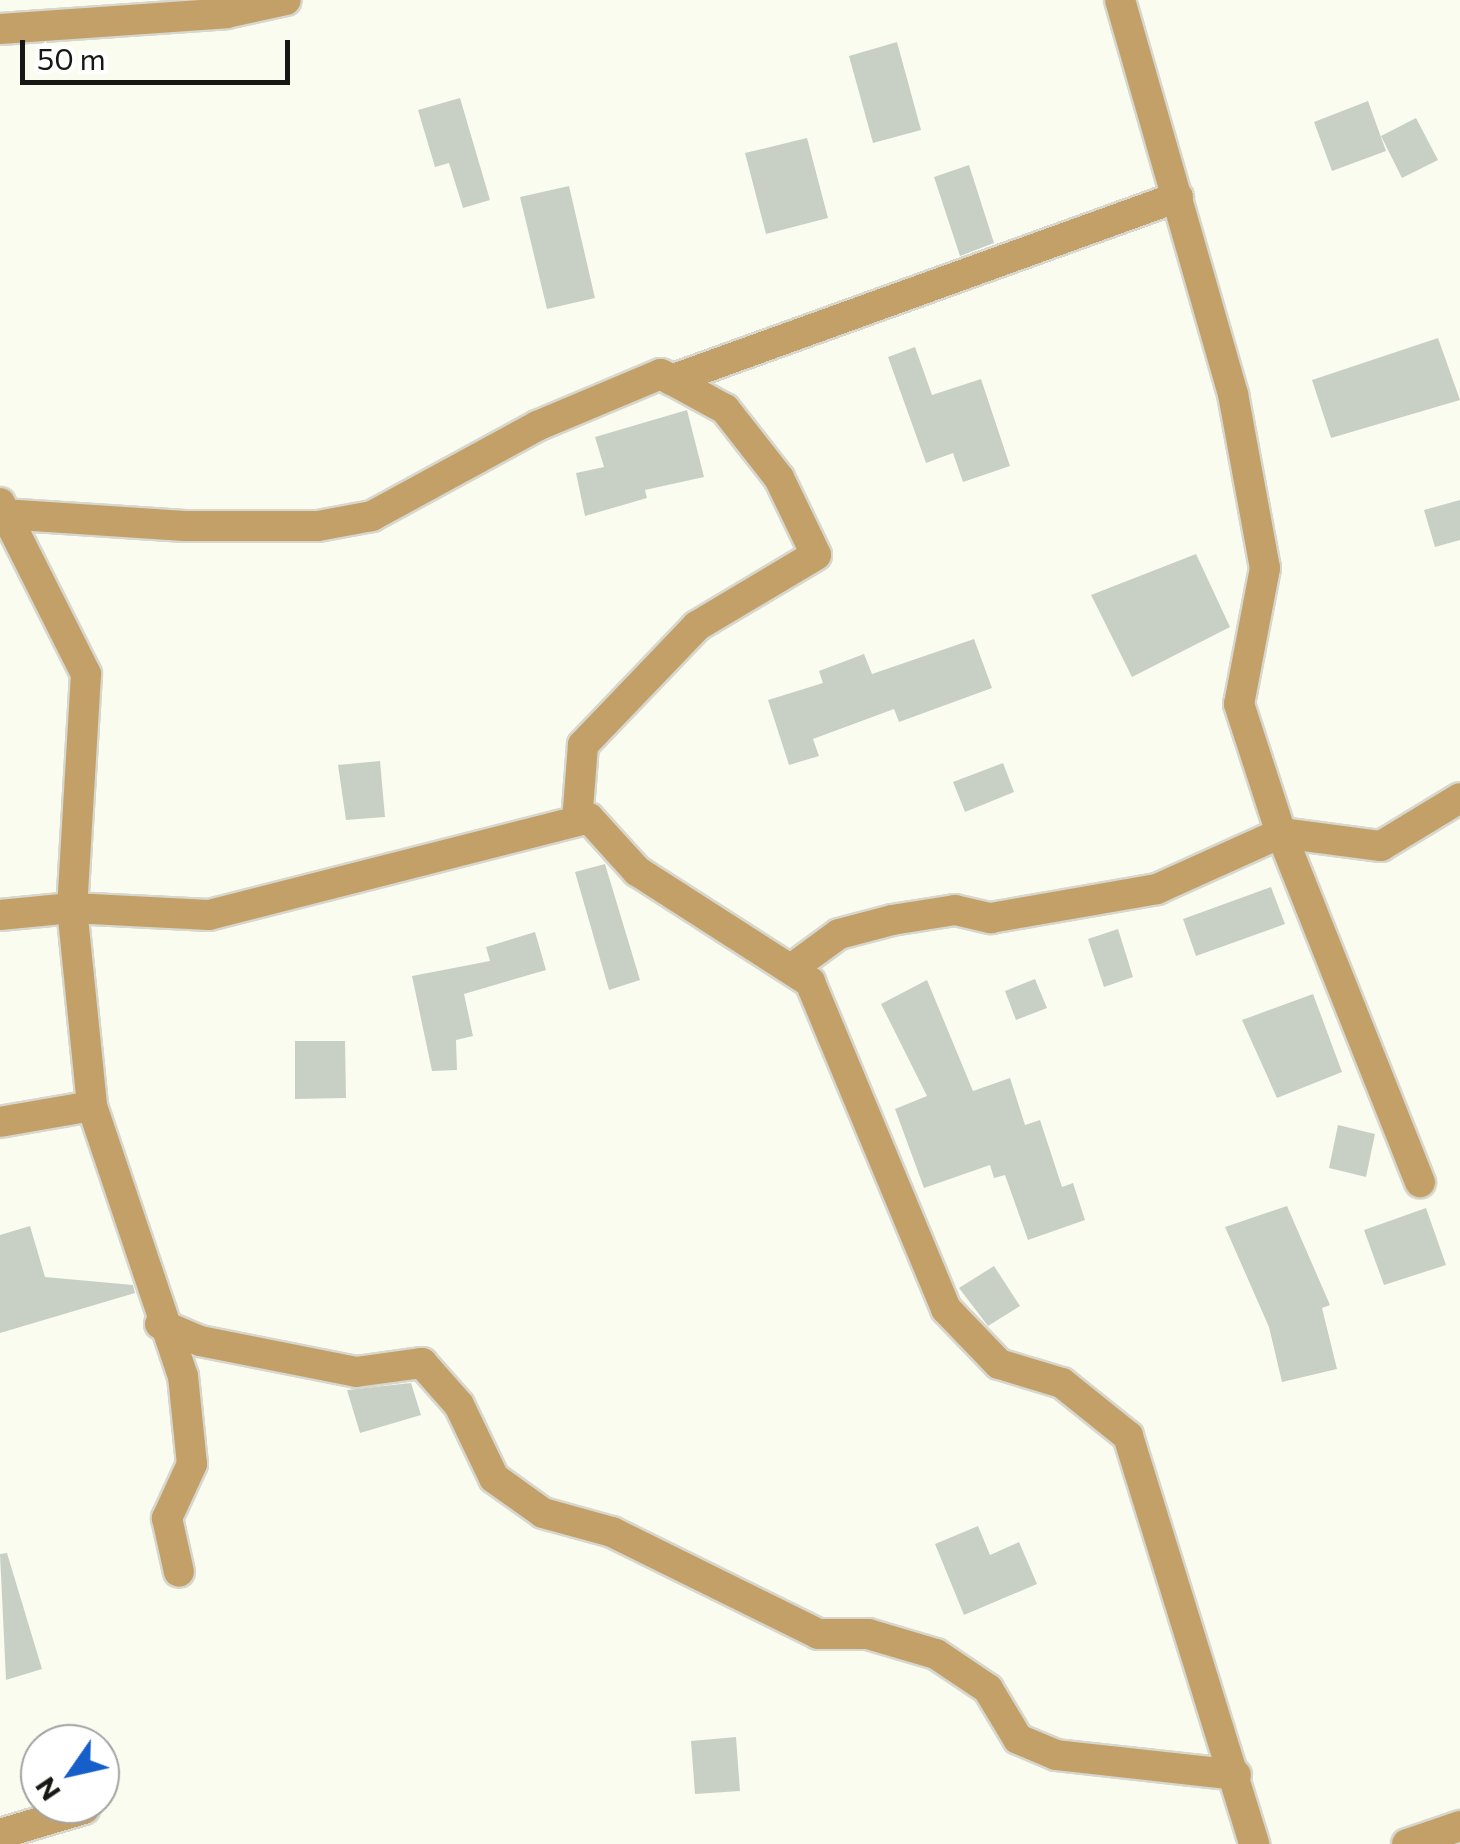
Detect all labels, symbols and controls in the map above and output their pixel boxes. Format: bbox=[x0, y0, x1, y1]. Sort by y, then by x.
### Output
scale bar bbox=[25, 20, 295, 82]
text: 50 m bbox=[37, 39, 106, 76]
north arrow bbox=[20, 1724, 120, 1824]
text: N bbox=[27, 1771, 67, 1808]

